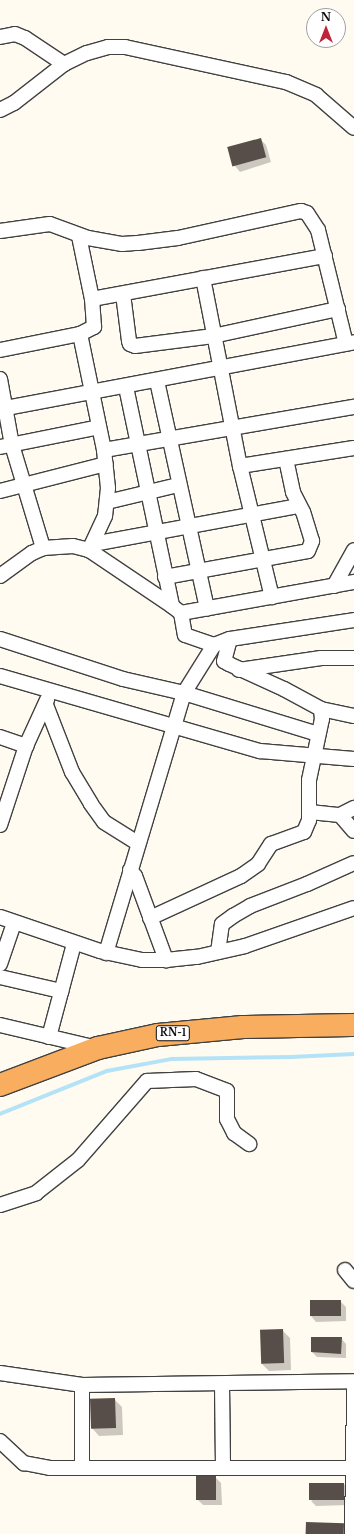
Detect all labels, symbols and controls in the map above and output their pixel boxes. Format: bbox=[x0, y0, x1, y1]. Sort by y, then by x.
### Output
north arrow bbox=[306, 8, 346, 48]
text: N bbox=[321, 10, 331, 24]
road number: RN-1 bbox=[155, 1025, 191, 1041]

